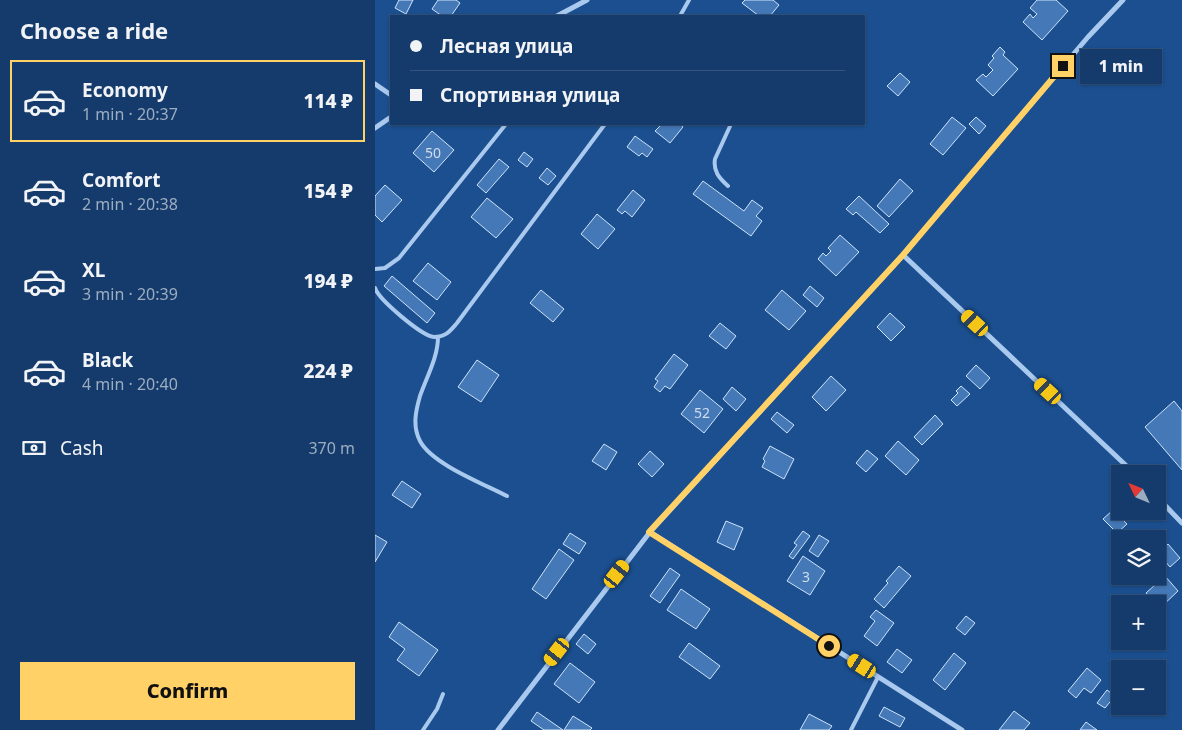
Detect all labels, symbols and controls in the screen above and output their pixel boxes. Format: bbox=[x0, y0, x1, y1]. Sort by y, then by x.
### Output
text: Choose a ride bbox=[20, 15, 168, 45]
text: Лесная улица bbox=[440, 33, 573, 59]
callout: 1 min bbox=[1081, 48, 1163, 84]
route end bbox=[1052, 55, 1074, 77]
text: 1 min bbox=[1099, 55, 1143, 77]
text: Economy bbox=[82, 77, 168, 103]
icon: car bbox=[22, 79, 67, 124]
text: Спортивная улица bbox=[440, 82, 620, 108]
text: 114 ₽ bbox=[303, 88, 353, 114]
text: 1 min · 20:37 bbox=[82, 103, 178, 125]
house number: 50 bbox=[425, 143, 441, 162]
text: Comfort bbox=[82, 167, 161, 193]
icon: car bbox=[22, 169, 67, 214]
text: 154 ₽ bbox=[303, 178, 353, 204]
text: 2 min · 20:38 bbox=[82, 193, 178, 215]
text: XL bbox=[82, 257, 105, 283]
icon: car bbox=[22, 259, 67, 304]
text: 194 ₽ bbox=[303, 268, 353, 294]
text: 3 min · 20:39 bbox=[82, 283, 178, 305]
car bbox=[958, 307, 991, 339]
text: Black bbox=[82, 347, 133, 373]
icon: car bbox=[22, 349, 67, 394]
text: 224 ₽ bbox=[303, 358, 353, 384]
text: 4 min · 20:40 bbox=[82, 373, 178, 395]
car bbox=[1031, 375, 1064, 407]
house number: 52 bbox=[694, 403, 710, 422]
icon: cash bbox=[20, 434, 48, 462]
text: Cash bbox=[60, 435, 104, 461]
text: 370 m bbox=[308, 437, 355, 459]
north arrow bbox=[1111, 465, 1166, 520]
map controls bbox=[1111, 465, 1166, 715]
button: layers bbox=[1111, 530, 1166, 585]
car bbox=[601, 558, 632, 590]
house number: 3 bbox=[802, 567, 810, 586]
button: + bbox=[1111, 595, 1166, 650]
route start bbox=[818, 635, 840, 657]
car bbox=[541, 636, 572, 668]
car bbox=[845, 652, 878, 680]
button: − bbox=[1111, 660, 1166, 715]
button: Confirm bbox=[20, 662, 355, 720]

